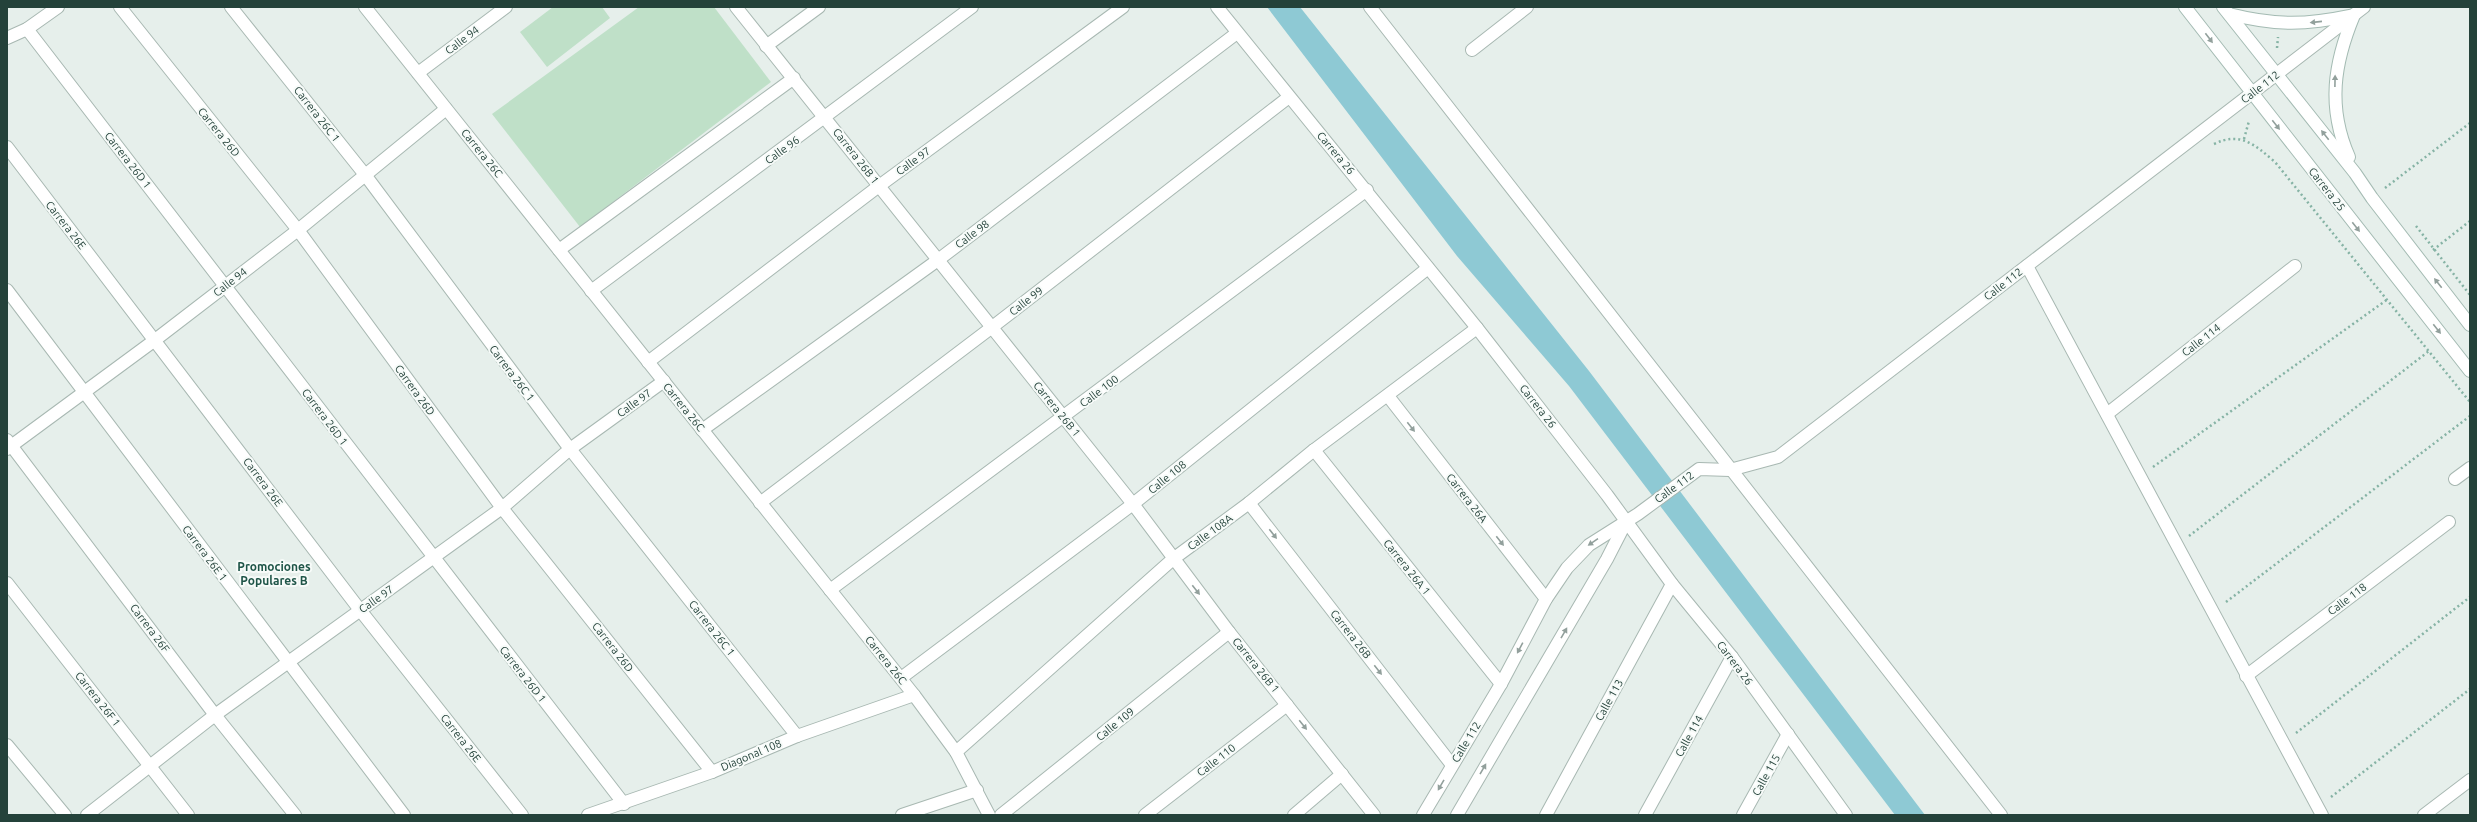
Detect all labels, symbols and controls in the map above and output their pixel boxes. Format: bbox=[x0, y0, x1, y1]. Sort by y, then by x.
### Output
one-way arrow bbox=[2310, 19, 2322, 26]
street label: Calle 94 bbox=[443, 23, 481, 57]
one-way arrow bbox=[2204, 33, 2212, 43]
street label: Calle 112 bbox=[2238, 68, 2282, 106]
one-way arrow bbox=[2332, 75, 2339, 87]
street label: Carrera 26C 1 bbox=[292, 84, 342, 144]
street label: Carrera 26D bbox=[196, 105, 242, 159]
one-way arrow bbox=[2271, 119, 2280, 130]
street label: Carrera 26B 1 bbox=[831, 126, 881, 186]
street label: Carrera 26C bbox=[459, 127, 505, 180]
street label: Carrera 26D 1 bbox=[102, 129, 154, 191]
street label: Carrera 26 bbox=[1315, 129, 1357, 177]
one-way arrow bbox=[2321, 130, 2330, 141]
street label: Calle 96 bbox=[763, 134, 801, 166]
street label: Calle 97 bbox=[894, 145, 932, 177]
street label: Carrera 25 bbox=[2306, 165, 2348, 213]
street label: Carrera 26E bbox=[44, 199, 88, 251]
street label: Calle 98 bbox=[953, 217, 991, 251]
one-way arrow bbox=[2352, 221, 2361, 232]
street label: Calle 94 bbox=[211, 265, 249, 299]
street label: Calle 112 bbox=[1981, 265, 2025, 303]
one-way arrow bbox=[2433, 278, 2442, 289]
street label: Calle 99 bbox=[1007, 284, 1045, 318]
street label: Calle 114 bbox=[2179, 321, 2223, 359]
one-way arrow bbox=[2433, 323, 2441, 334]
street label: Carrera 26C 1 bbox=[487, 343, 537, 403]
street label: Carrera 26D bbox=[393, 362, 437, 418]
street label: Calle 100 bbox=[1077, 373, 1121, 409]
street label: Carrera 26B 1 bbox=[1031, 379, 1083, 439]
street label: Carrera 26C bbox=[661, 381, 707, 434]
street label: Carrera 26 bbox=[1517, 382, 1559, 430]
street label: Carrera 26D 1 bbox=[300, 386, 350, 448]
street label: Calle 97 bbox=[615, 387, 653, 419]
one-way arrow bbox=[1407, 422, 1416, 433]
street label: Carrera 26E bbox=[241, 455, 285, 509]
street label: Calle 108 bbox=[1146, 458, 1188, 496]
street label: Calle 112 bbox=[1652, 469, 1696, 505]
street label: Carrera 26A bbox=[1444, 471, 1490, 525]
street label: Calle 108A bbox=[1185, 511, 1235, 552]
street label: Carrera 26E 1 bbox=[180, 523, 230, 583]
one-way arrow bbox=[1269, 528, 1278, 539]
one-way arrow bbox=[1496, 535, 1504, 546]
street label: Carrera 26A 1 bbox=[1381, 537, 1433, 597]
one-way arrow bbox=[1588, 538, 1599, 546]
district label: Promociones Populares B bbox=[237, 560, 311, 587]
street label: Calle 118 bbox=[2325, 581, 2369, 617]
street label: Calle 97 bbox=[357, 583, 395, 615]
one-way arrow bbox=[1192, 584, 1201, 595]
street label: Carrera 26C 1 bbox=[687, 598, 737, 658]
street label: Carrera 26F bbox=[128, 601, 172, 655]
street label: Carrera 26B bbox=[1328, 607, 1374, 661]
street label: Carrera 26D bbox=[590, 620, 636, 674]
one-way arrow bbox=[1560, 627, 1567, 639]
street label: Carrera 26C bbox=[863, 634, 909, 687]
street label: Carrera 26B 1 bbox=[1230, 635, 1282, 695]
street label: Carrera 26 bbox=[1715, 639, 1755, 687]
one-way arrow bbox=[1517, 642, 1523, 654]
street label: Carrera 26D 1 bbox=[497, 643, 549, 705]
one-way arrow bbox=[1374, 664, 1383, 675]
street label: Carrera 26F 1 bbox=[73, 669, 123, 729]
street label: Calle 113 bbox=[1593, 677, 1625, 723]
street label: Calle 109 bbox=[1094, 705, 1136, 743]
street label: Carrera 26E bbox=[439, 712, 483, 764]
street label: Calle 114 bbox=[1673, 713, 1705, 759]
one-way arrow bbox=[1299, 719, 1308, 730]
street label: Calle 112 bbox=[1449, 719, 1483, 765]
street label: Diagonal 108 bbox=[719, 737, 783, 773]
street label: Calle 110 bbox=[1194, 741, 1238, 779]
street label: Calle 115 bbox=[1750, 752, 1782, 798]
one-way arrow bbox=[1480, 763, 1487, 775]
one-way arrow bbox=[1437, 779, 1444, 791]

